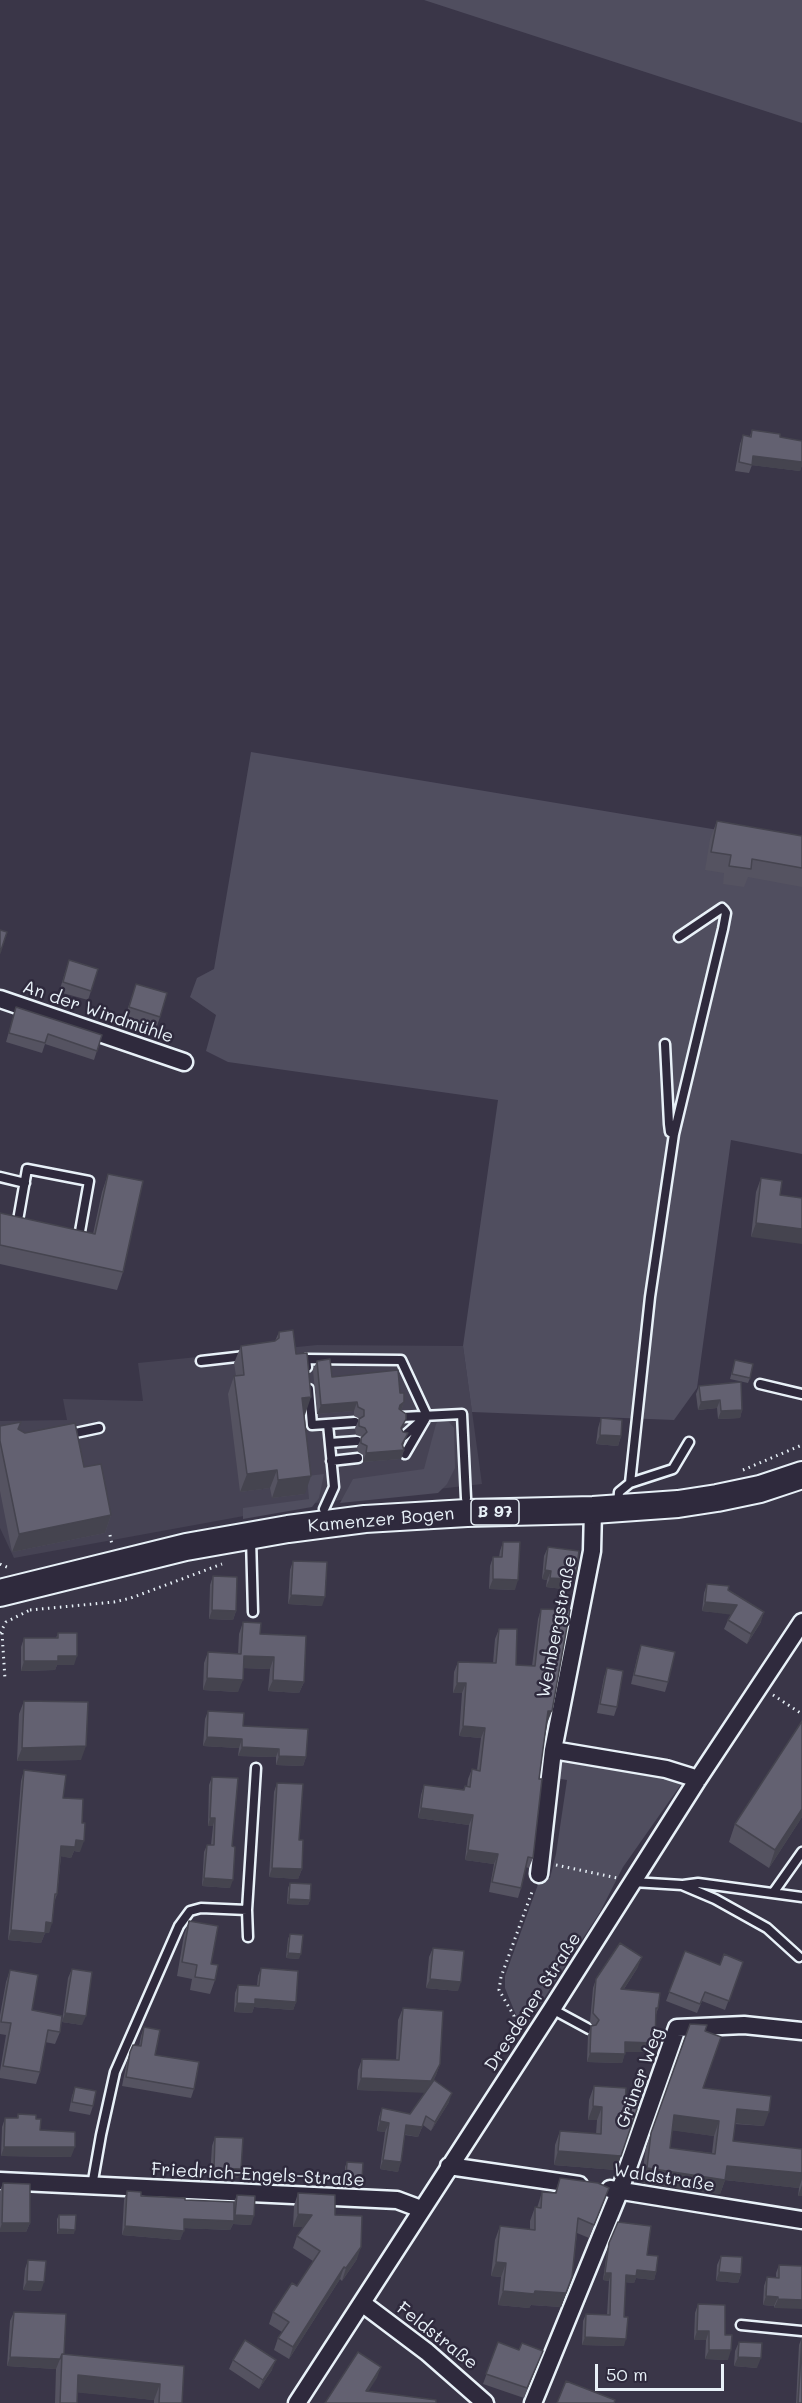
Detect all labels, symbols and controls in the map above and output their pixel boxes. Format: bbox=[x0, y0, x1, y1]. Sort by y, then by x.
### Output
street label: An der Windmühle bbox=[20, 976, 176, 1048]
road number: B 97 bbox=[471, 1499, 519, 1525]
street label: Kamenzer Bogen bbox=[307, 1503, 455, 1537]
street label: Weinbergstraße bbox=[533, 1554, 581, 1700]
street label: Dresdener Straße bbox=[480, 1929, 586, 2075]
street label: Grüner Weg bbox=[612, 2025, 668, 2131]
street label: Friedrich-Engels-Straße bbox=[151, 2159, 365, 2191]
street label: Waldstraße bbox=[612, 2159, 716, 2197]
street label: Feldstraße bbox=[392, 2298, 482, 2374]
scale bar bbox=[598, 2352, 727, 2390]
text: 50 m bbox=[606, 2362, 648, 2386]

